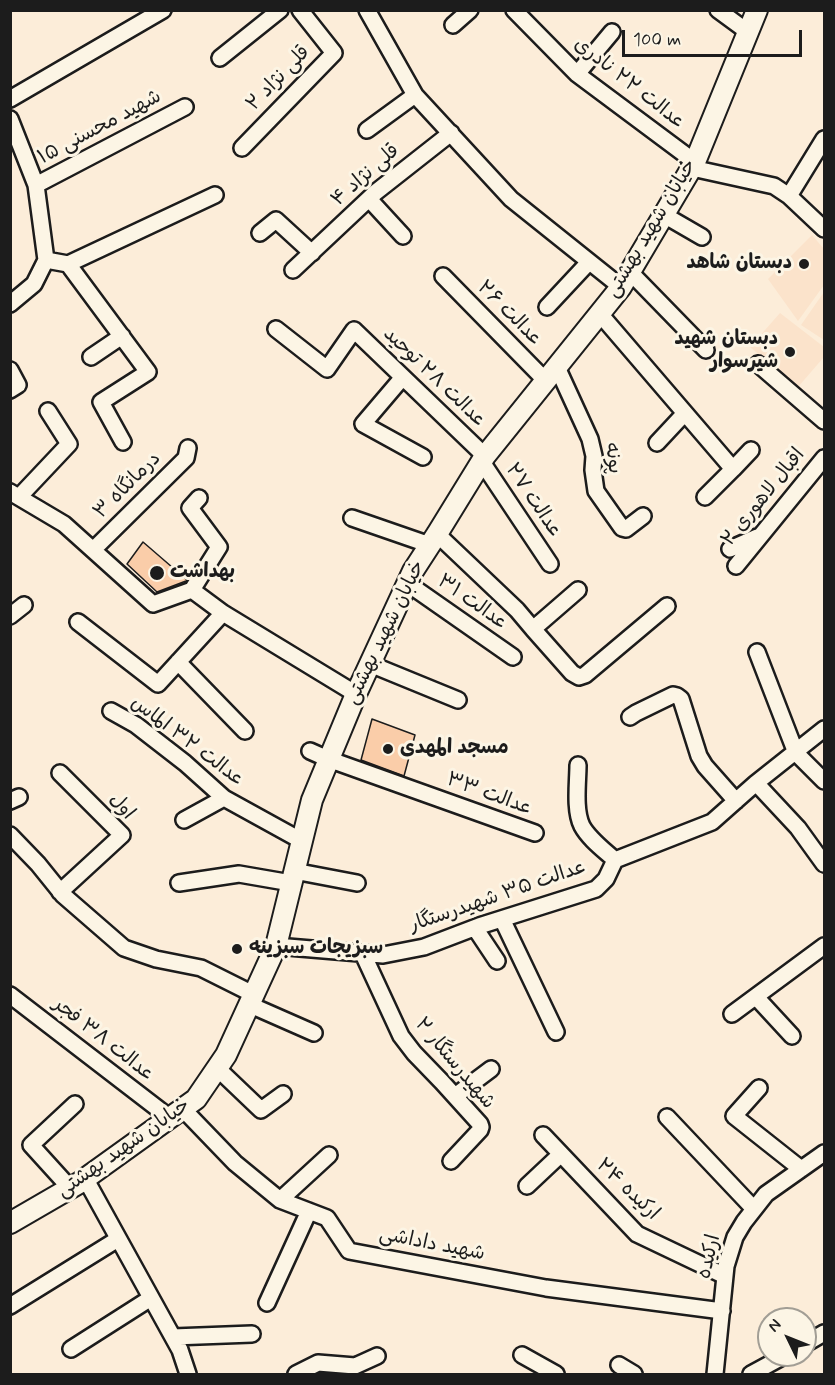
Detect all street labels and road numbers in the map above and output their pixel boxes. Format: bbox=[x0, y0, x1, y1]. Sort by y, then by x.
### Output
street label: عدالت ۲۲ نادری bbox=[568, 33, 690, 135]
street label: قلی نژاد ۲ bbox=[242, 41, 316, 117]
street label: شهید محسنی ۱۵ bbox=[34, 85, 166, 171]
street label: قلی نژاد ۴ bbox=[327, 140, 405, 212]
street label: خیابان شهید بهشتی bbox=[601, 155, 703, 303]
street label: عدالت ۲۶ bbox=[471, 276, 547, 352]
street label: عدالت ۲۸ توحید bbox=[377, 323, 491, 433]
street label: پونه bbox=[598, 441, 626, 475]
street label: اقبال لاهوری ۲ bbox=[717, 444, 811, 552]
street label: درمانگاه ۳ bbox=[89, 447, 167, 525]
street label: عدالت ۲۷ bbox=[499, 459, 567, 543]
street label: خیابان شهید بهشتی bbox=[341, 557, 431, 709]
street label: عدالت ۳۱ bbox=[432, 570, 512, 636]
street label: عدالت ۳۲ الماس bbox=[125, 691, 249, 793]
street label: عدالت ۳۳ bbox=[443, 768, 535, 822]
street label: اول bbox=[103, 789, 139, 825]
street label: عدالت ۳۵ شهیدرستگار bbox=[406, 855, 590, 939]
street label: عدالت ۳۸ فجر bbox=[47, 993, 159, 1087]
street label: شهیدرستگار ۲ bbox=[409, 1013, 499, 1115]
street label: خیابان شهید بهشتی bbox=[53, 1094, 195, 1204]
street label: ارکیده ۲۴ bbox=[590, 1154, 664, 1226]
street label: شهید داداشی bbox=[377, 1223, 487, 1267]
street label: ارکیده bbox=[693, 1232, 727, 1282]

